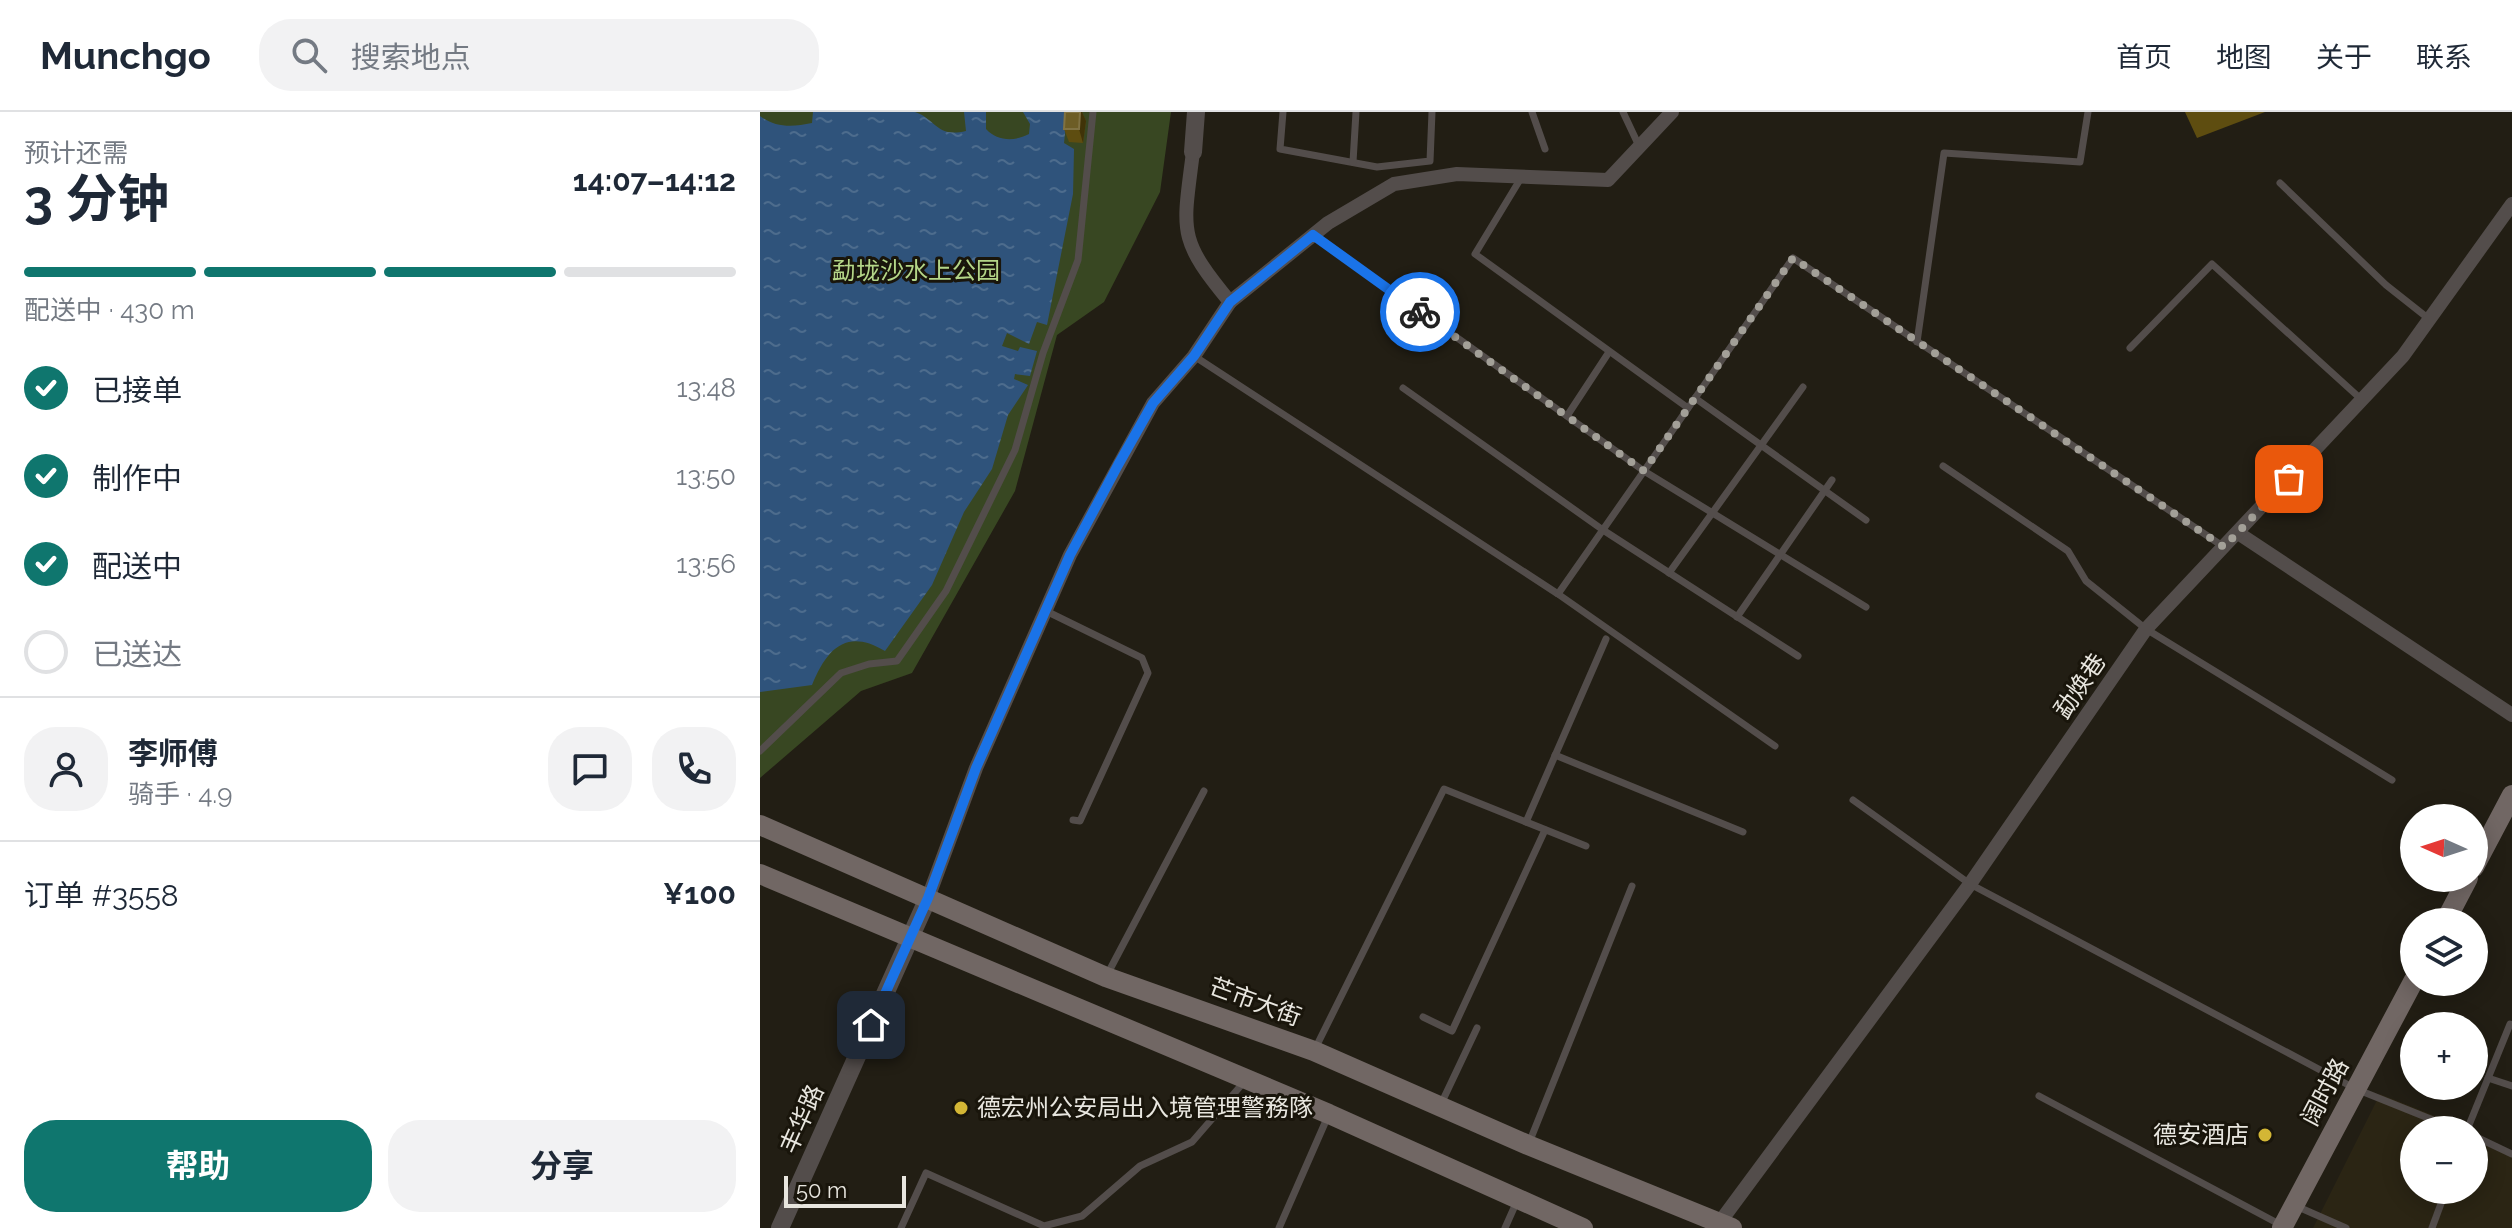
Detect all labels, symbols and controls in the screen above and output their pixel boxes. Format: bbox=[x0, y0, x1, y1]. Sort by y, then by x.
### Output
search box bbox=[259, 19, 819, 91]
text: Munchgo bbox=[40, 33, 211, 78]
icon: search bbox=[287, 33, 331, 77]
text: 搜索地点 bbox=[351, 40, 471, 75]
text: 首页 bbox=[2116, 41, 2172, 74]
text: 地图 bbox=[2216, 41, 2272, 74]
text: 关于 bbox=[2316, 41, 2372, 74]
text: 联系 bbox=[2416, 41, 2472, 74]
text: 预计还需 bbox=[24, 138, 128, 168]
text: 14:07–14:12 bbox=[573, 163, 736, 198]
text: 3 分钟 bbox=[24, 168, 170, 229]
park label: 勐垅沙水上公园 bbox=[832, 256, 1000, 285]
courier bbox=[1380, 272, 1460, 352]
icon: bike bbox=[1398, 290, 1442, 334]
text: 配送中 · 430 m bbox=[24, 295, 195, 325]
icon: check bbox=[24, 366, 68, 410]
text: 已接单 bbox=[92, 373, 182, 408]
text: 13:48 bbox=[676, 373, 736, 403]
pin bbox=[2255, 445, 2323, 513]
icon: check bbox=[24, 454, 68, 498]
icon: bag bbox=[2267, 457, 2311, 501]
text: 制作中 bbox=[92, 461, 182, 496]
text: 13:50 bbox=[676, 461, 736, 491]
icon: check bbox=[24, 542, 68, 586]
text: 配送中 bbox=[92, 549, 182, 584]
text: 13:56 bbox=[676, 549, 736, 579]
text: 已送达 bbox=[92, 637, 182, 672]
street label: 勐焕巷 bbox=[2047, 648, 2112, 724]
button: person bbox=[24, 727, 108, 811]
button: chat bbox=[548, 727, 632, 811]
button: phone bbox=[652, 727, 736, 811]
text: 李师傅 bbox=[128, 736, 218, 771]
text: 骑手 · 4.9 bbox=[128, 779, 233, 809]
north arrow bbox=[2400, 804, 2488, 892]
map controls bbox=[2400, 804, 2488, 1204]
text: ¥100 bbox=[663, 876, 736, 911]
text: 订单 #3558 bbox=[24, 878, 179, 913]
button: layers bbox=[2400, 908, 2488, 996]
street label: 芒市大街 bbox=[1205, 971, 1305, 1032]
pin bbox=[837, 991, 905, 1059]
icon: home bbox=[849, 1003, 893, 1047]
button: + bbox=[2400, 1012, 2488, 1100]
street label: 阔时路 bbox=[2295, 1053, 2354, 1130]
street label: 丰华路 bbox=[774, 1080, 829, 1158]
place label: 德宏州公安局出入境管理警務隊 bbox=[977, 1093, 1313, 1122]
marker: 德宏州公安局出入境管理警務隊 bbox=[952, 1099, 970, 1117]
button: − bbox=[2400, 1116, 2488, 1204]
button: 帮助 bbox=[24, 1120, 372, 1212]
button: 分享 bbox=[388, 1120, 736, 1212]
place label: 德安酒店 bbox=[2153, 1120, 2249, 1149]
marker: 德安酒店 bbox=[2256, 1126, 2274, 1144]
scale bar bbox=[784, 1172, 906, 1208]
text: 50 m bbox=[796, 1177, 847, 1203]

